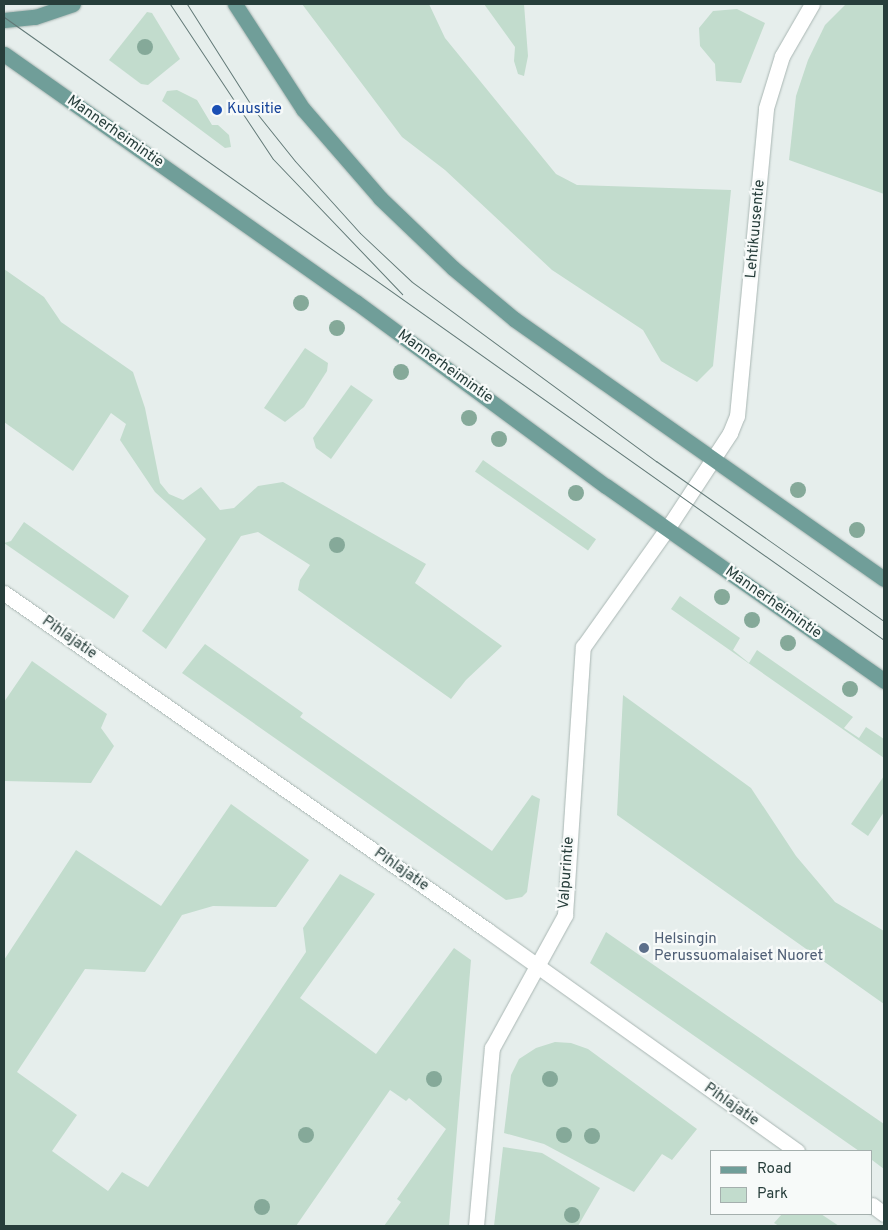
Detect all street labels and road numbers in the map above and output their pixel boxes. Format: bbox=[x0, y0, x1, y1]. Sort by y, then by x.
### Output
street label: Mannerheimintie bbox=[63, 92, 167, 172]
street label: Lehtikuusentie bbox=[743, 179, 769, 279]
street label: Mannerheimintie bbox=[394, 326, 496, 408]
street label: Mannerheimintie bbox=[721, 563, 825, 643]
street label: Pihlajatie bbox=[38, 613, 100, 663]
street label: Valpurintie bbox=[555, 836, 579, 910]
street label: Pihlajatie bbox=[370, 845, 432, 895]
street label: Pihlajatie bbox=[700, 1080, 762, 1130]

